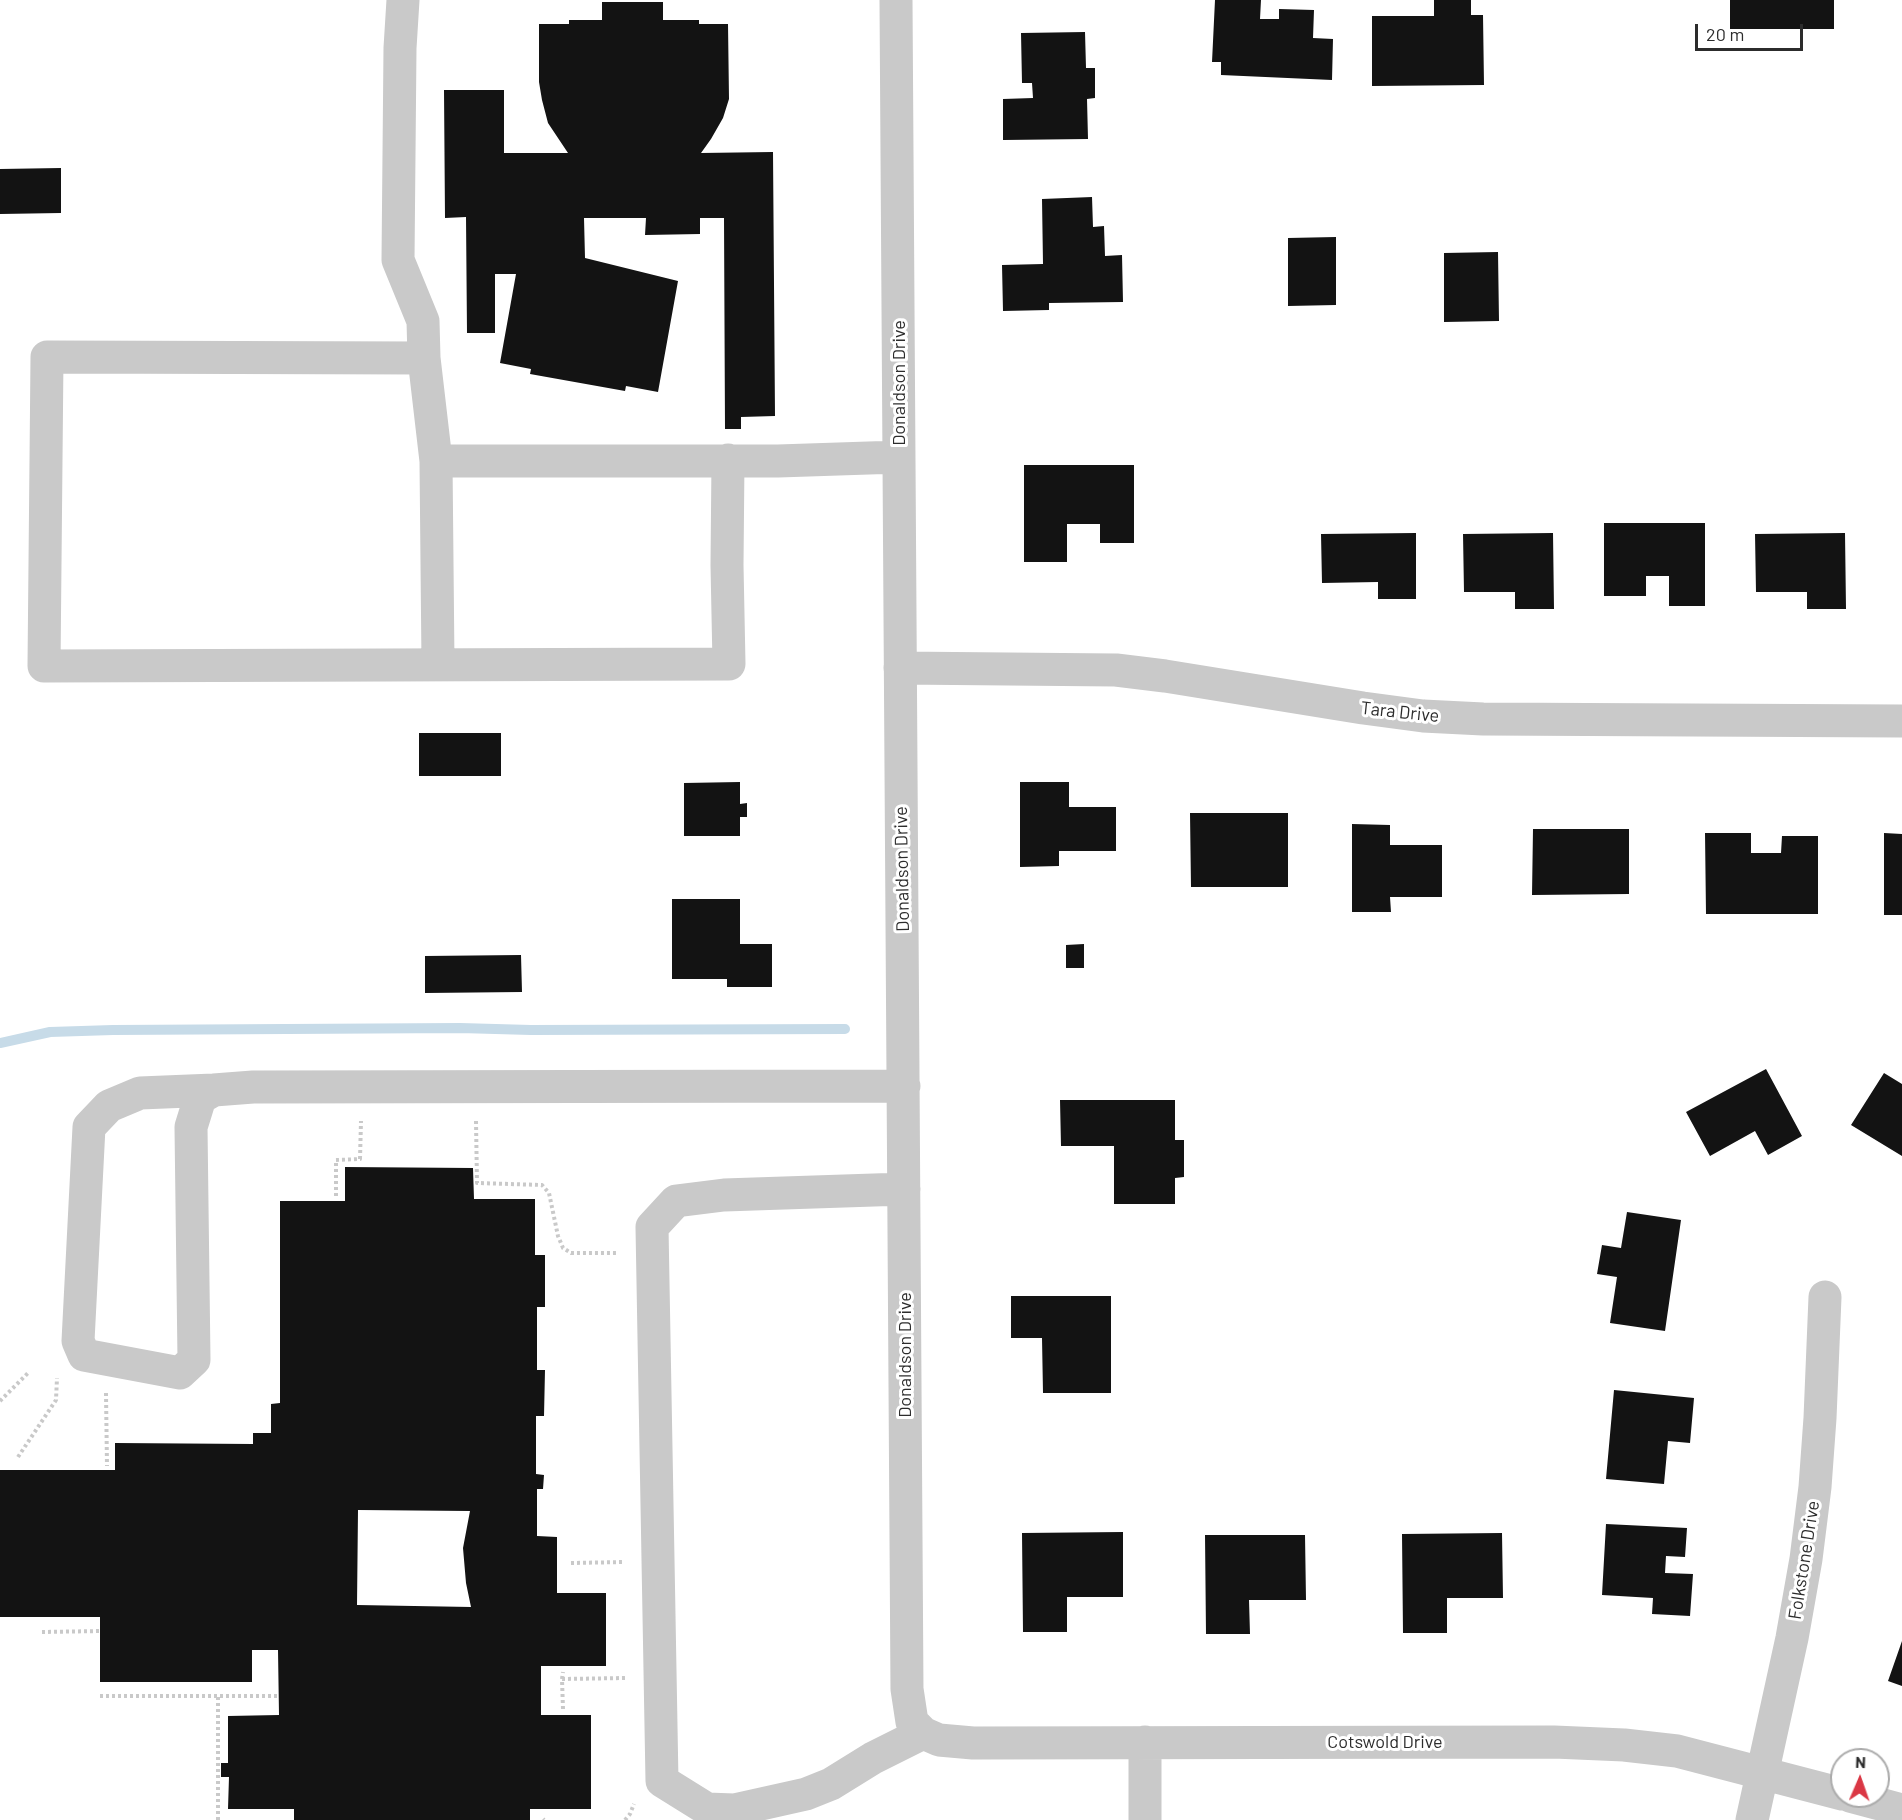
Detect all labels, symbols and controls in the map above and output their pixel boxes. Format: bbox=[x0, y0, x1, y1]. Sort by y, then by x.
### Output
scale bar bbox=[1698, 12, 1806, 50]
text: 20 m bbox=[1706, 23, 1744, 45]
street label: Donaldson Drive bbox=[888, 320, 910, 446]
street label: Tara Drive bbox=[1360, 697, 1440, 727]
street label: Donaldson Drive bbox=[890, 806, 914, 932]
street label: Donaldson Drive bbox=[894, 1292, 916, 1418]
street label: Folkstone Drive bbox=[1784, 1499, 1824, 1621]
street label: Cotswold Drive bbox=[1327, 1731, 1443, 1753]
north arrow bbox=[1830, 1748, 1890, 1808]
text: N bbox=[1855, 1752, 1866, 1771]

